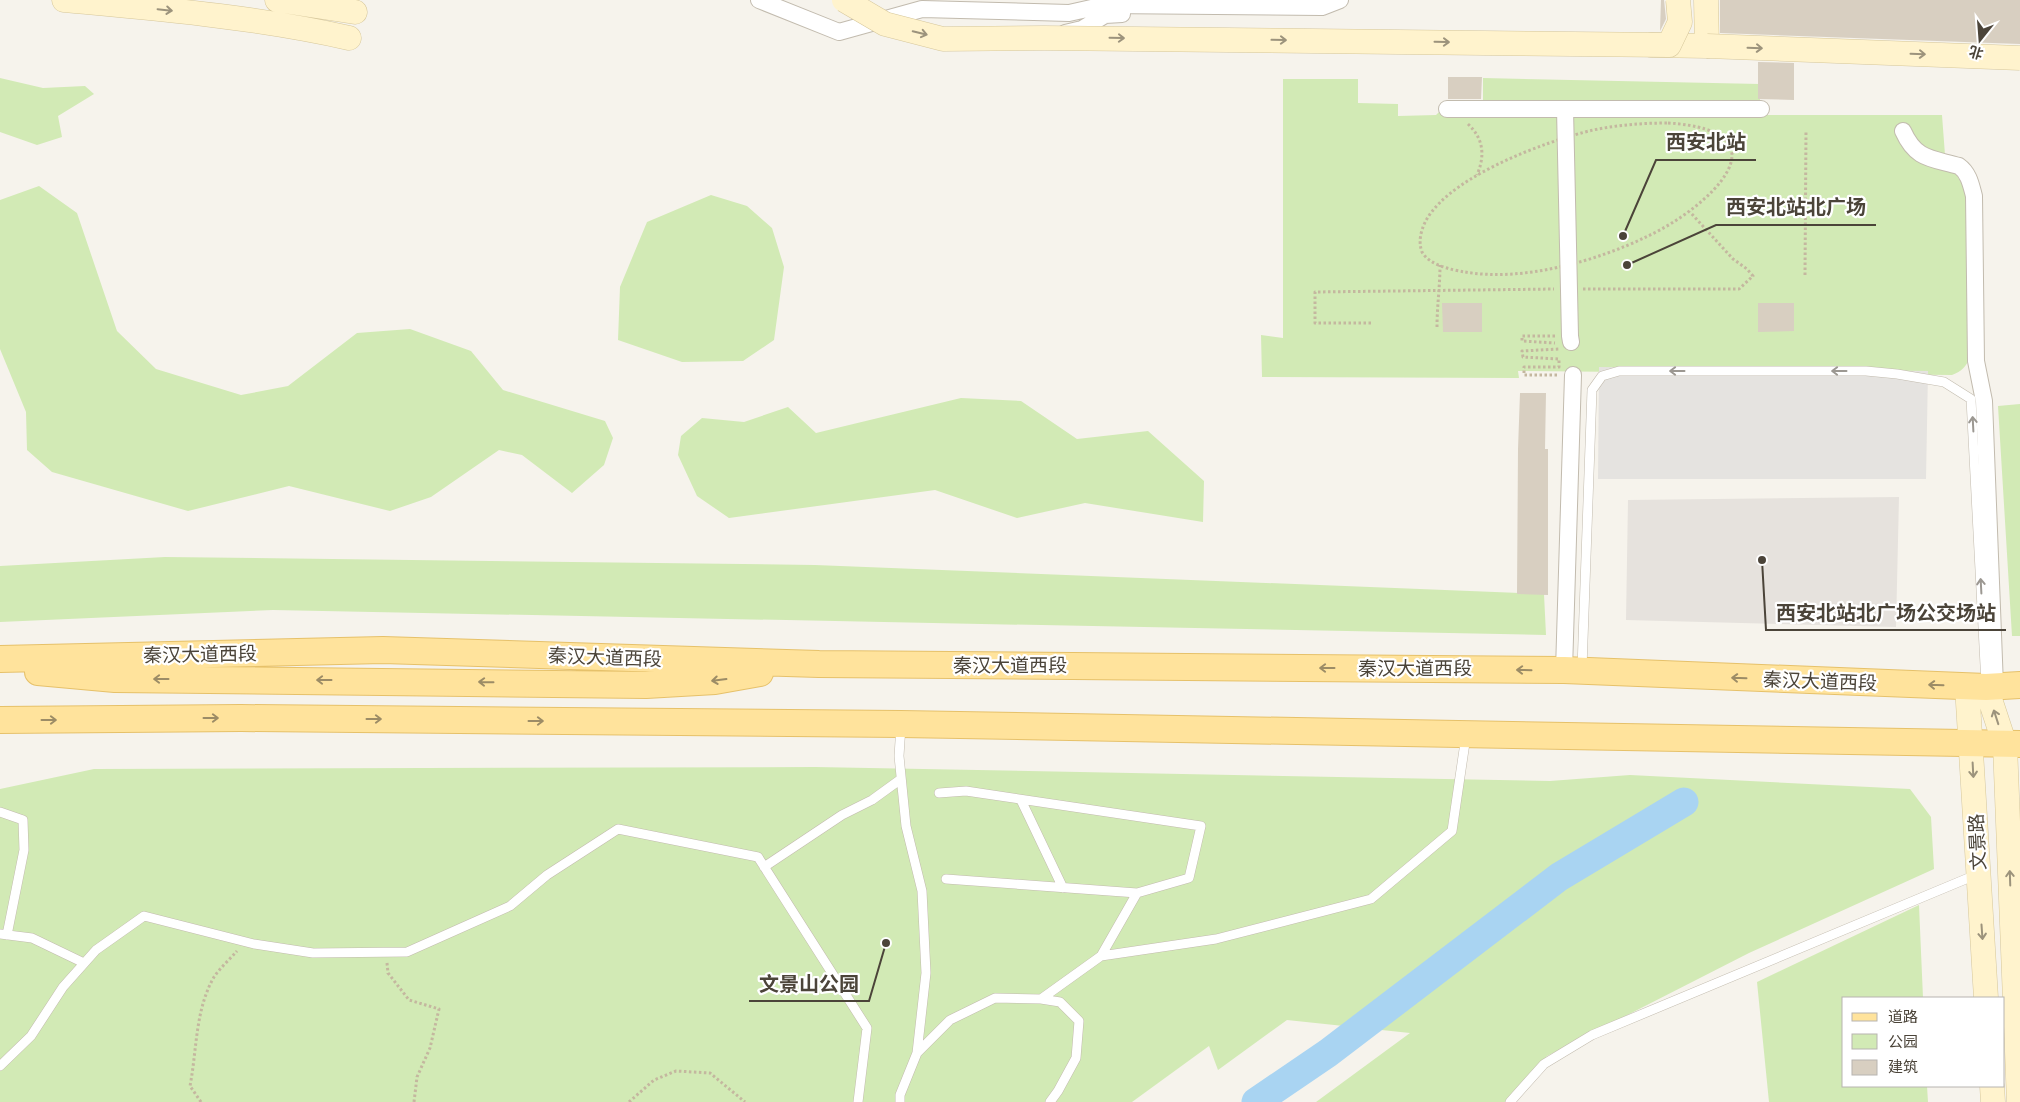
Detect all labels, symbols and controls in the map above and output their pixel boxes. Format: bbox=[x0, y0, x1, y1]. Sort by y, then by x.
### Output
one-way arrow bbox=[157, 5, 173, 15]
north arrow bbox=[1955, 15, 2005, 65]
one-way arrow bbox=[912, 29, 928, 39]
one-way arrow bbox=[1109, 34, 1125, 43]
one-way arrow bbox=[1271, 35, 1287, 45]
one-way arrow bbox=[1434, 37, 1450, 47]
text: 北 bbox=[1967, 42, 1986, 62]
one-way arrow bbox=[1747, 43, 1763, 52]
one-way arrow bbox=[1909, 50, 1925, 59]
callout: 西安北站 bbox=[1656, 125, 1756, 160]
text: 西安北站 bbox=[1666, 131, 1746, 154]
callout: 西安北站北广场 bbox=[1716, 190, 1876, 225]
text: 西安北站北广场 bbox=[1726, 196, 1866, 219]
one-way arrow bbox=[1669, 366, 1686, 376]
one-way arrow bbox=[1832, 366, 1848, 376]
one-way arrow bbox=[1968, 416, 1977, 432]
one-way arrow bbox=[1977, 578, 1986, 594]
callout: 西安北站北广场公交场站 bbox=[1766, 595, 2006, 630]
text: 西安北站北广场公交场站 bbox=[1776, 602, 1996, 625]
street label: 秦汉大道西段 bbox=[143, 643, 257, 667]
street label: 秦汉大道西段 bbox=[548, 645, 662, 671]
street label: 秦汉大道西段 bbox=[953, 655, 1067, 677]
street label: 秦汉大道西段 bbox=[1358, 658, 1472, 680]
one-way arrow bbox=[1319, 663, 1335, 673]
one-way arrow bbox=[1516, 665, 1532, 675]
street label: 秦汉大道西段 bbox=[1763, 669, 1877, 695]
one-way arrow bbox=[1731, 673, 1747, 682]
one-way arrow bbox=[153, 674, 170, 684]
one-way arrow bbox=[316, 675, 332, 685]
one-way arrow bbox=[711, 675, 727, 685]
one-way arrow bbox=[479, 677, 495, 687]
one-way arrow bbox=[1929, 680, 1945, 690]
one-way arrow bbox=[1991, 710, 2001, 726]
one-way arrow bbox=[202, 713, 219, 723]
one-way arrow bbox=[365, 714, 381, 724]
one-way arrow bbox=[40, 715, 56, 725]
one-way arrow bbox=[528, 716, 544, 726]
one-way arrow bbox=[1968, 761, 1977, 777]
street label: 文景路 bbox=[1966, 813, 1990, 871]
one-way arrow bbox=[2006, 871, 2015, 887]
one-way arrow bbox=[1978, 924, 1987, 940]
callout: 文景山公园 bbox=[749, 966, 869, 1001]
text: 文景山公园 bbox=[759, 973, 859, 996]
legend bbox=[1842, 997, 2005, 1087]
text: 道路 bbox=[1888, 1008, 1918, 1026]
text: 公园 bbox=[1888, 1033, 1918, 1051]
text: 建筑 bbox=[1888, 1058, 1918, 1076]

